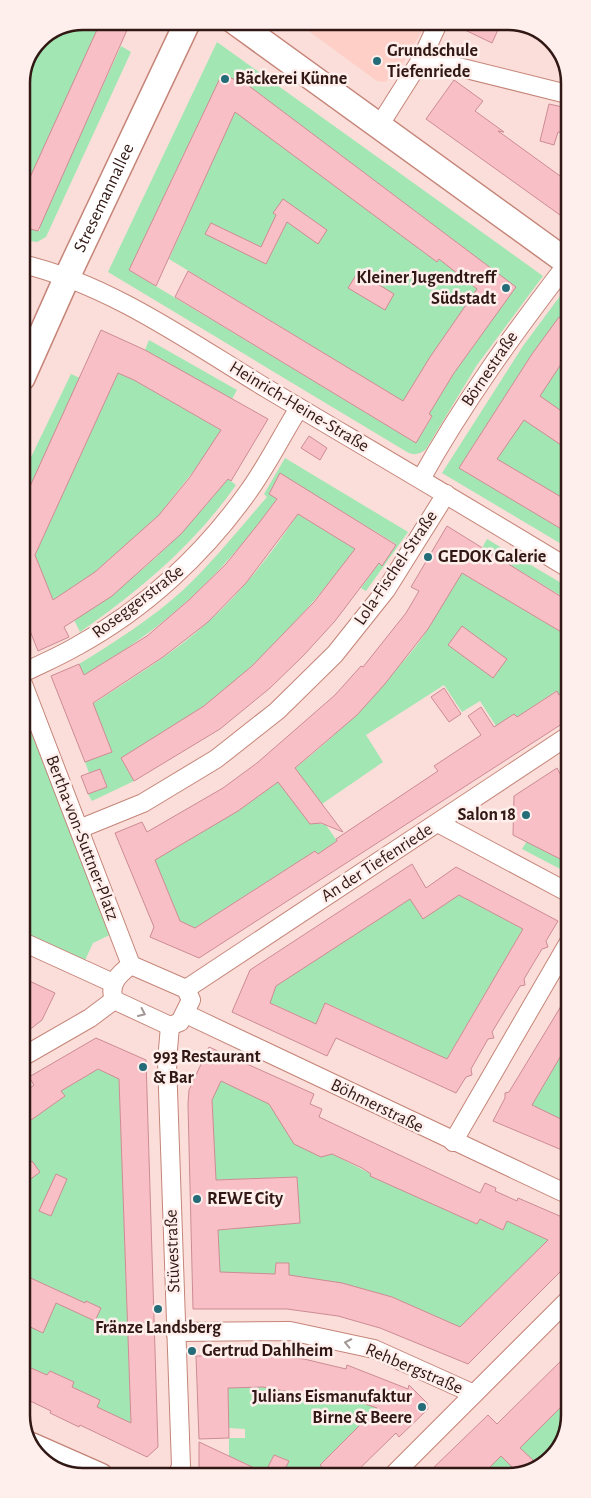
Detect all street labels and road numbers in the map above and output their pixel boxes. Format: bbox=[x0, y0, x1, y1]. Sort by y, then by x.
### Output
street label: Stresemannallee bbox=[71, 141, 138, 255]
street label: Börnestraße bbox=[458, 328, 522, 410]
street label: Heinrich-Heine-Straße bbox=[226, 358, 372, 456]
street label: Lola-Fischel-Straße bbox=[351, 508, 441, 628]
street label: Roseggerstraße bbox=[89, 562, 187, 642]
street label: Bertha-von-Suttner-Platz bbox=[42, 753, 122, 923]
street label: An der Tiefenriede bbox=[318, 820, 436, 906]
street label: Böhmerstraße bbox=[328, 1076, 426, 1136]
street label: Stüvestraße bbox=[163, 1209, 183, 1293]
street label: Rehbergstraße bbox=[363, 1340, 465, 1398]

